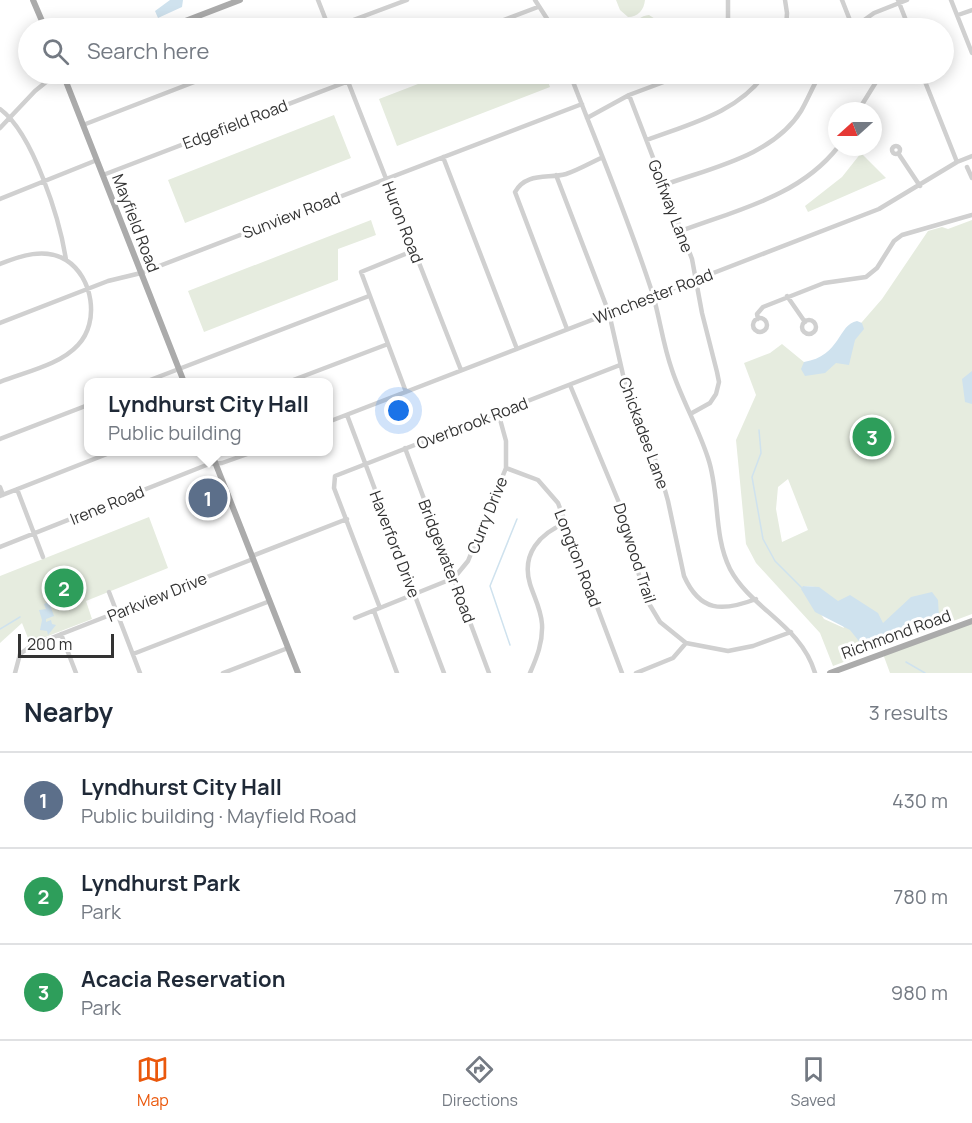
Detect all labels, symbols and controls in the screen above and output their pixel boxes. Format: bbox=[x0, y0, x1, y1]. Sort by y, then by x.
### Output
search box bbox=[18, 18, 954, 84]
icon: search bbox=[39, 35, 72, 68]
text: Search here bbox=[87, 36, 209, 66]
street label: Edgefield Road bbox=[179, 94, 291, 154]
north arrow bbox=[828, 102, 882, 156]
street label: Golfway Lane bbox=[643, 156, 699, 256]
street label: Mayfield Road bbox=[107, 171, 165, 275]
street label: Huron Road bbox=[377, 178, 429, 266]
street label: Sunview Road bbox=[239, 186, 343, 244]
street label: Winchester Road bbox=[590, 263, 716, 329]
street label: Chickadee Lane bbox=[614, 374, 674, 492]
popup bbox=[84, 378, 333, 456]
text: Lyndhurst City Hall bbox=[108, 389, 309, 419]
street label: Overbrook Road bbox=[413, 392, 531, 454]
your location bbox=[384, 396, 413, 425]
pin: 3 bbox=[852, 414, 892, 460]
text: Public building bbox=[108, 419, 242, 446]
street label: Curry Drive bbox=[462, 473, 512, 557]
pin: 1 bbox=[188, 476, 228, 520]
street label: Irene Road bbox=[67, 480, 147, 530]
street label: Haverford Drive bbox=[364, 487, 426, 601]
street label: Bridgewater Road bbox=[413, 496, 481, 626]
street label: Dogwood Trail bbox=[608, 500, 662, 606]
street label: Longton Road bbox=[549, 506, 607, 610]
pin: 2 bbox=[44, 566, 84, 610]
street label: Parkview Drive bbox=[104, 567, 210, 627]
street label: Richmond Road bbox=[838, 604, 954, 664]
scale bar bbox=[18, 631, 114, 658]
text: 200 m bbox=[27, 633, 72, 655]
text: Nearby bbox=[24, 694, 113, 730]
text: 3 results bbox=[869, 699, 948, 726]
text: Lyndhurst City Hall bbox=[81, 772, 282, 802]
text: 1 bbox=[39, 787, 48, 814]
text: 430 m bbox=[892, 787, 948, 814]
text: Public building · Mayfield Road bbox=[81, 802, 357, 829]
text: Lyndhurst Park bbox=[81, 868, 240, 898]
text: 2 bbox=[38, 883, 49, 910]
text: 780 m bbox=[893, 883, 948, 910]
text: Park bbox=[81, 898, 121, 925]
text: Acacia Reservation bbox=[81, 964, 285, 994]
text: 3 bbox=[38, 979, 49, 1006]
text: 980 m bbox=[891, 979, 948, 1006]
text: Park bbox=[81, 994, 121, 1021]
tab: Map bbox=[136, 1053, 169, 1111]
tab: Directions bbox=[442, 1053, 518, 1111]
tab: Saved bbox=[791, 1053, 836, 1111]

